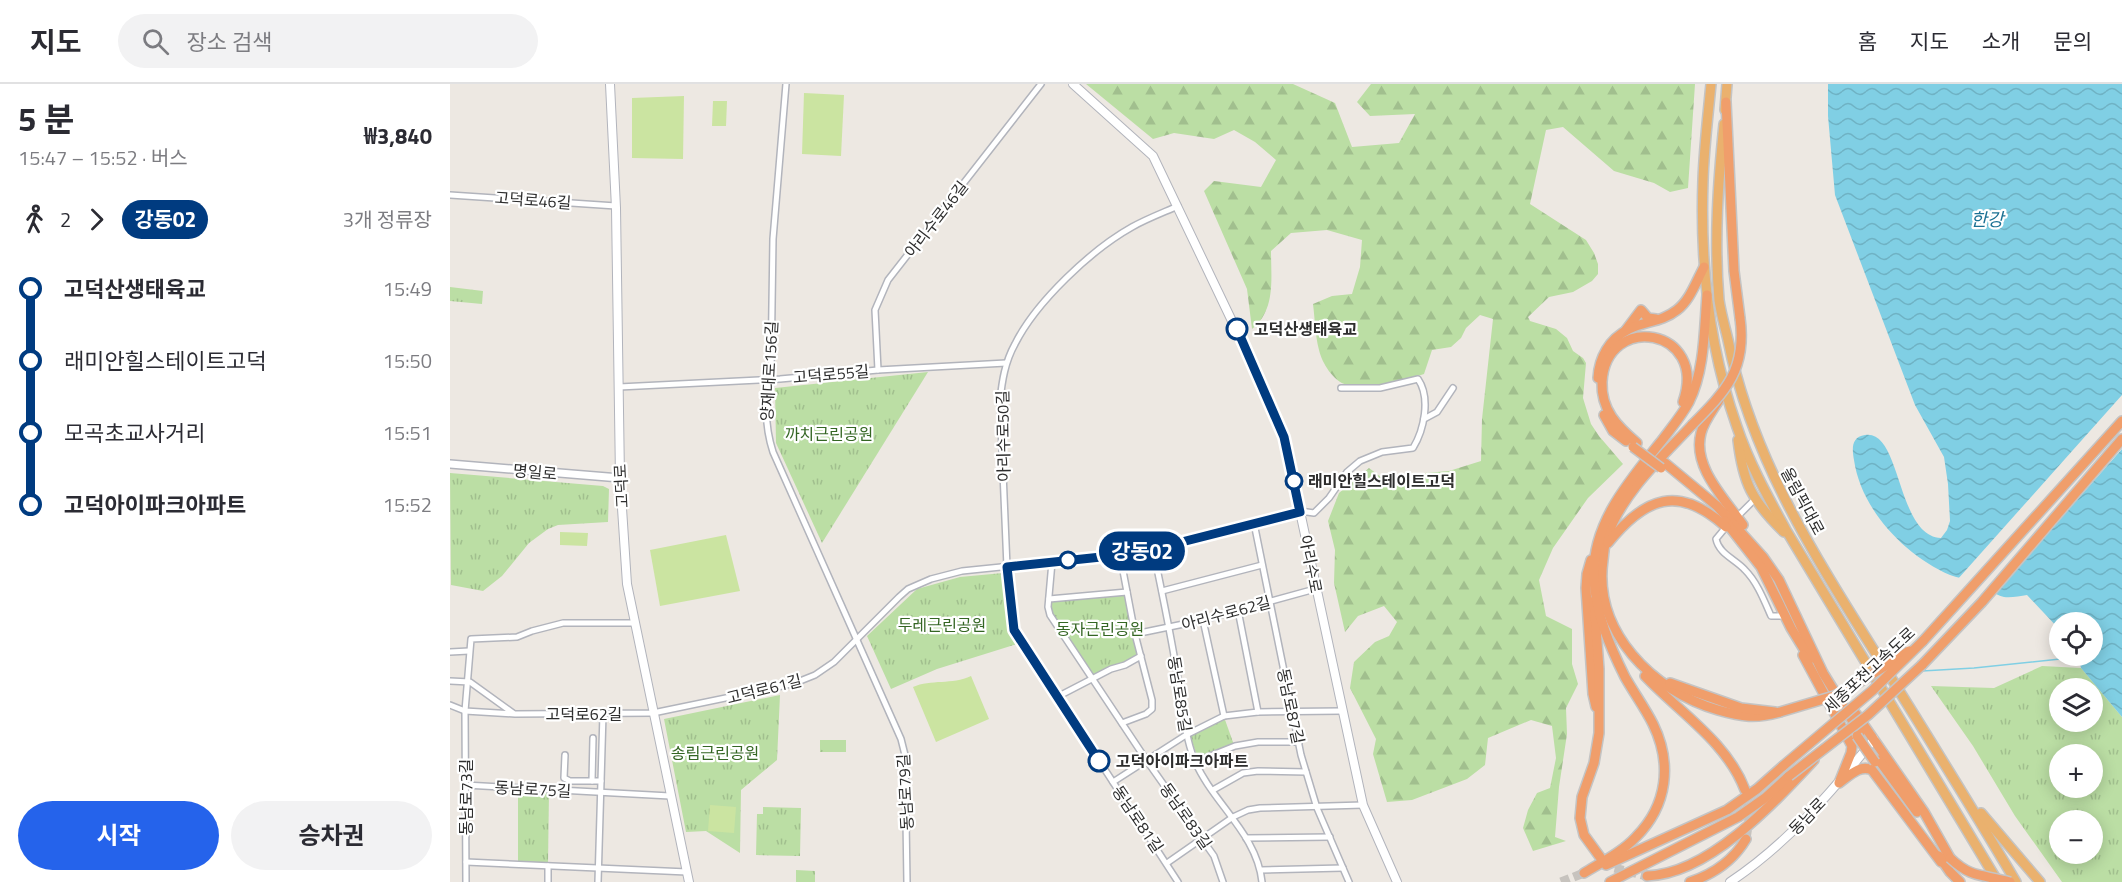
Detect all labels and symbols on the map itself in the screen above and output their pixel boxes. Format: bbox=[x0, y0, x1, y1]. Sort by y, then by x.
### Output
street label: 아리수로46길 bbox=[898, 176, 974, 262]
street label: 고덕로46길 bbox=[494, 185, 572, 215]
water label: 한강 bbox=[1970, 206, 2006, 233]
place label: 고덕산생태육교 bbox=[1254, 317, 1357, 341]
marker: 고덕산생태육교 bbox=[1226, 318, 1248, 340]
street label: 양재대로156길 bbox=[754, 320, 784, 422]
street label: 고덕로55길 bbox=[792, 359, 870, 389]
street label: 아리수로50길 bbox=[990, 390, 1016, 482]
park label: 까치근린공원 bbox=[785, 422, 873, 446]
street label: 명일로 bbox=[512, 458, 558, 486]
street label: 고덕로 bbox=[608, 463, 634, 509]
street label: 올림픽대로 bbox=[1775, 463, 1831, 539]
place label: 래미안힐스테이트고덕 bbox=[1308, 469, 1455, 493]
marker: 래미안힐스테이트고덕 bbox=[1285, 472, 1303, 490]
line badge: 강동02 bbox=[1100, 532, 1184, 570]
street label: 아리수로 bbox=[1294, 533, 1328, 595]
unlabelled marker bbox=[1059, 551, 1077, 569]
street label: 아리수로62길 bbox=[1179, 590, 1273, 636]
park label: 두레근린공원 bbox=[898, 613, 986, 637]
park label: 동자근린공원 bbox=[1056, 617, 1144, 641]
street label: 세종포천고속도로 bbox=[1818, 621, 1920, 719]
street label: 동남로85길 bbox=[1162, 654, 1198, 734]
street label: 동남로87길 bbox=[1271, 666, 1311, 746]
street label: 고덕로61길 bbox=[724, 668, 804, 710]
street label: 고덕로62길 bbox=[546, 702, 622, 726]
park label: 송림근린공원 bbox=[671, 741, 759, 765]
place label: 고덕아이파크아파트 bbox=[1116, 749, 1249, 773]
marker: 고덕아이파크아파트 bbox=[1088, 750, 1110, 772]
street label: 동남로79길 bbox=[891, 753, 919, 831]
street label: 동남로73길 bbox=[454, 759, 478, 835]
street label: 동남로75길 bbox=[494, 775, 572, 803]
street label: 동남로83길 bbox=[1154, 778, 1218, 854]
street label: 동남로81길 bbox=[1107, 780, 1169, 858]
street label: 동남로 bbox=[1783, 792, 1831, 840]

